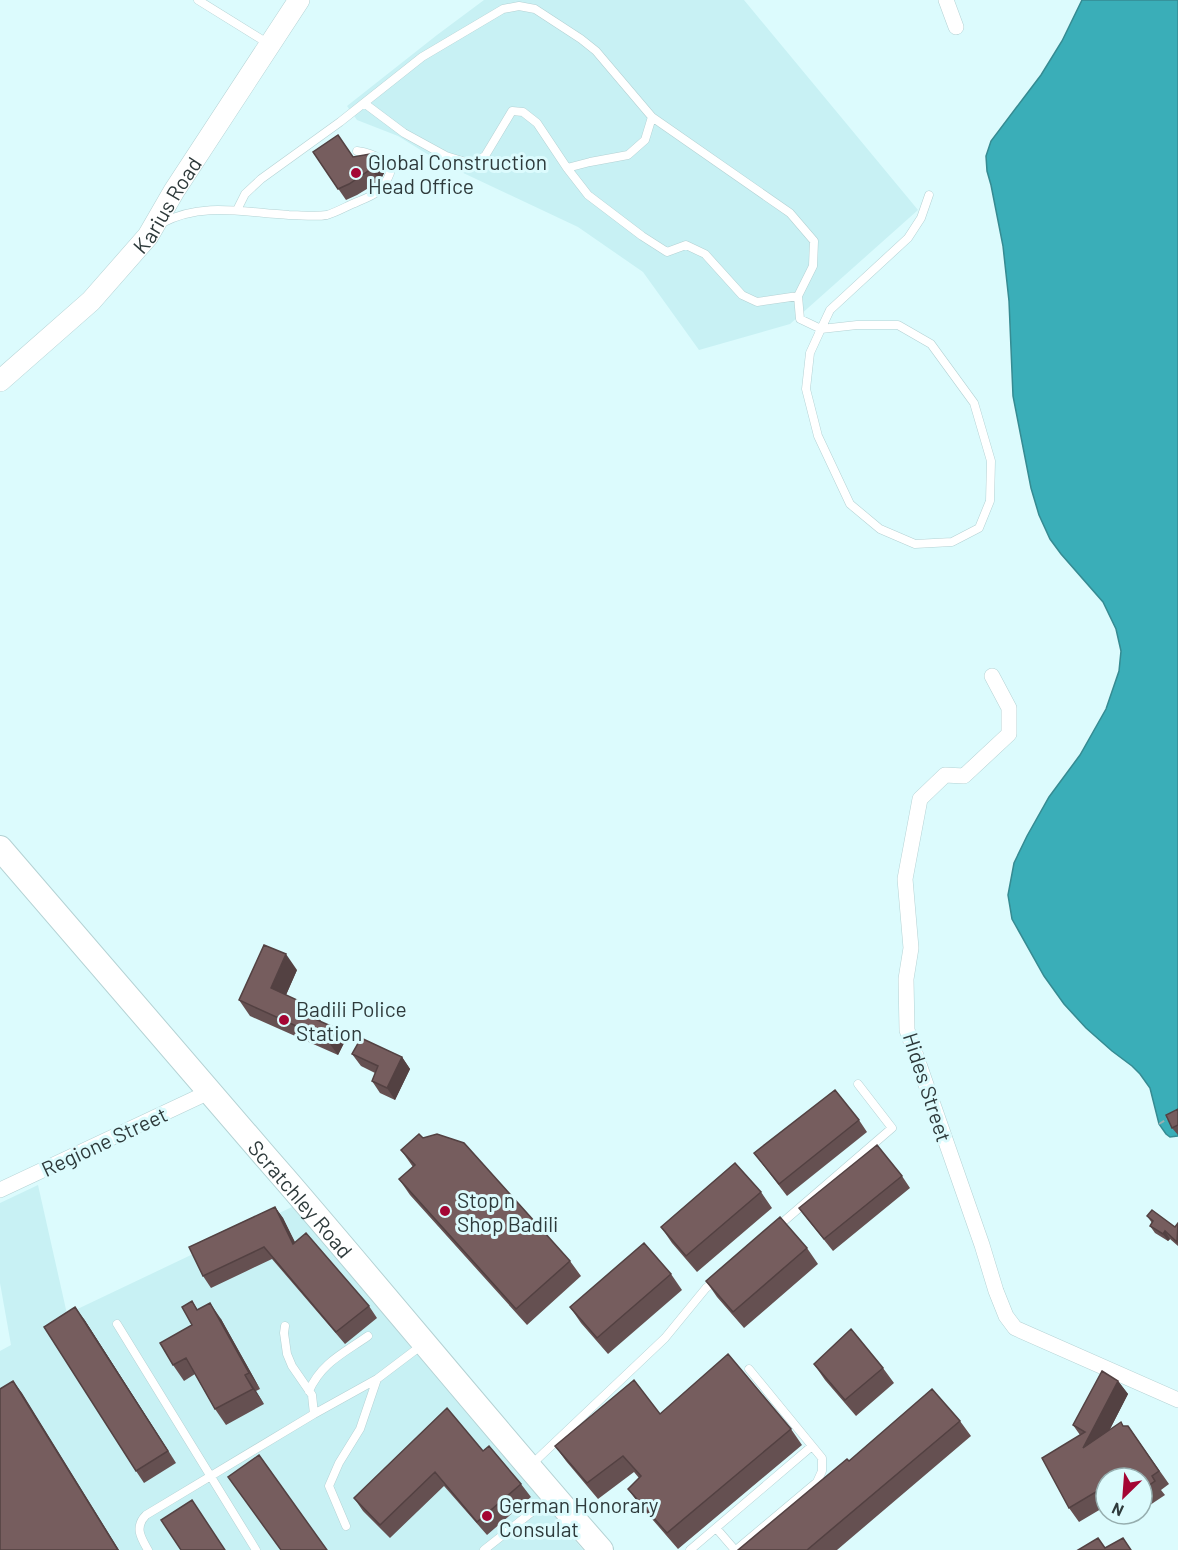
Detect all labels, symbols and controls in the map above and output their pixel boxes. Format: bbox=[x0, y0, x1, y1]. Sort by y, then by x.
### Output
place label: Global Construction Head Office bbox=[368, 149, 547, 198]
street label: Karius Road bbox=[127, 152, 206, 258]
marker: Global Construction Head Office bbox=[349, 166, 363, 180]
place label: Badili Police Station bbox=[296, 996, 407, 1045]
marker: Badili Police Station bbox=[277, 1013, 291, 1027]
street label: Hides Street bbox=[899, 1029, 957, 1145]
street label: Regione Street bbox=[37, 1101, 171, 1181]
street label: Scratchley Road bbox=[244, 1134, 359, 1262]
place label: Stop n Shop Badili bbox=[457, 1187, 558, 1236]
marker: Stop n Shop Badili bbox=[438, 1204, 452, 1218]
north arrow bbox=[1094, 1466, 1154, 1526]
place label: German Honorary Consulat bbox=[499, 1492, 659, 1541]
text: N bbox=[1109, 1499, 1126, 1521]
marker: German Honorary Consulat bbox=[480, 1509, 494, 1523]

